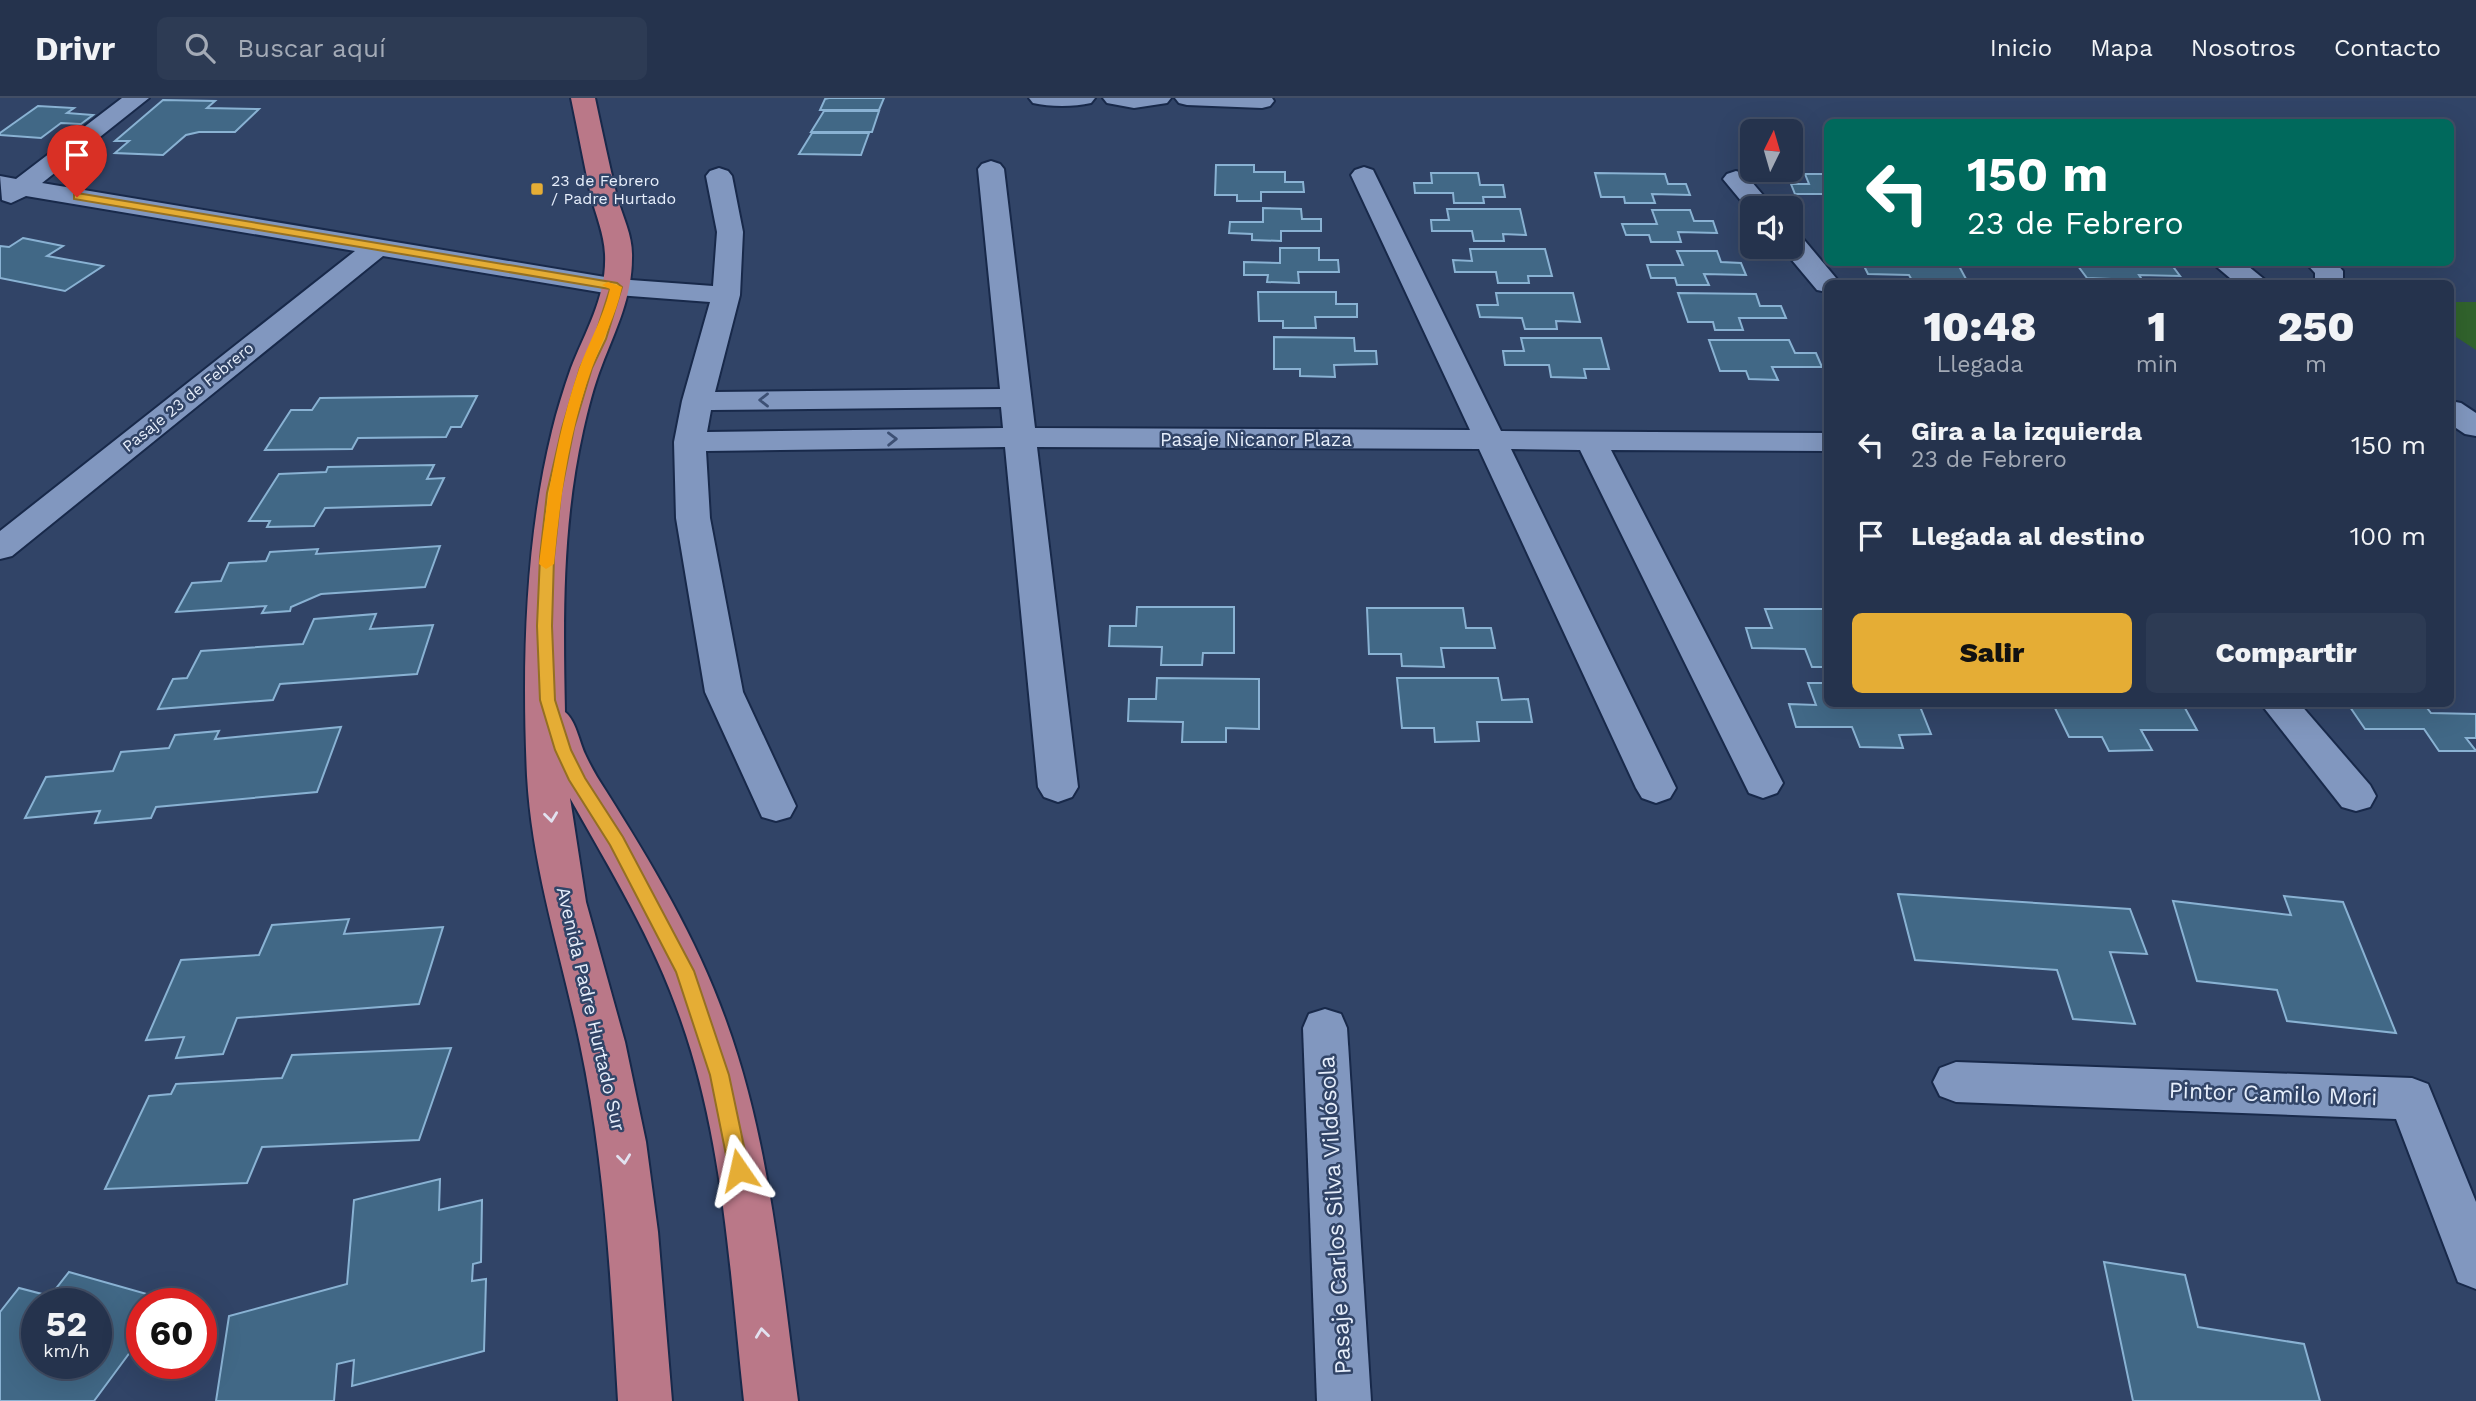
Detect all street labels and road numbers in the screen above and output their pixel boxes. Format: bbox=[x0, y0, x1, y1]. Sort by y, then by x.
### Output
street label: Pasaje 23 de Febrero bbox=[118, 338, 258, 456]
street label: Pasaje Nicanor Plaza bbox=[1160, 428, 1352, 451]
street label: Avenida Padre Hurtado Sur bbox=[552, 885, 630, 1134]
street label: Pasaje Carlos Silva Vildósola bbox=[1313, 1055, 1357, 1375]
street label: Pintor Camilo Mori bbox=[2168, 1077, 2378, 1111]

